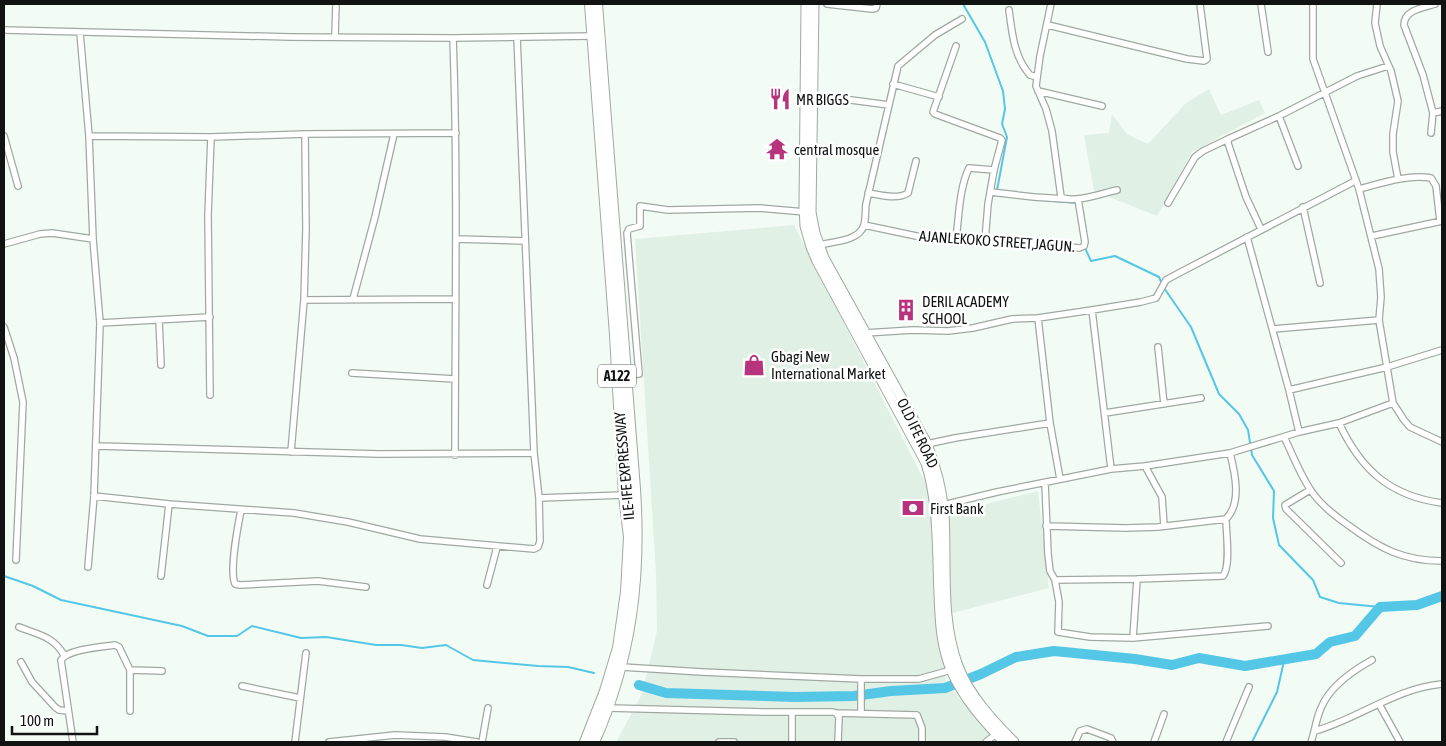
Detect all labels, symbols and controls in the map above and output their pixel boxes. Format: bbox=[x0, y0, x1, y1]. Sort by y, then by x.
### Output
restaurant icon: MR BIGGS bbox=[767, 86, 793, 112]
place label: MR BIGGS bbox=[796, 91, 849, 108]
temple icon: central mosque bbox=[764, 136, 790, 162]
place label: central mosque bbox=[794, 141, 880, 158]
street label: AJANLEKOKO STREET,JAGUN. bbox=[919, 227, 1076, 255]
place label: DERIL ACADEMY SCHOOL bbox=[922, 293, 1009, 327]
building icon: DERIL ACADEMY SCHOOL bbox=[893, 297, 919, 323]
place label: Gbagi New International Market bbox=[771, 348, 886, 382]
shop icon: Gbagi New International Market bbox=[741, 352, 767, 378]
road number: A122 bbox=[598, 364, 636, 388]
street label: OLD IFE ROAD bbox=[894, 395, 942, 471]
street label: ILE-IFE EXPRESSWAY bbox=[611, 411, 637, 521]
bank icon: First Bank bbox=[900, 495, 926, 521]
place label: First Bank bbox=[930, 500, 984, 517]
scale bar bbox=[12, 704, 98, 736]
text: 100 m bbox=[20, 712, 54, 729]

